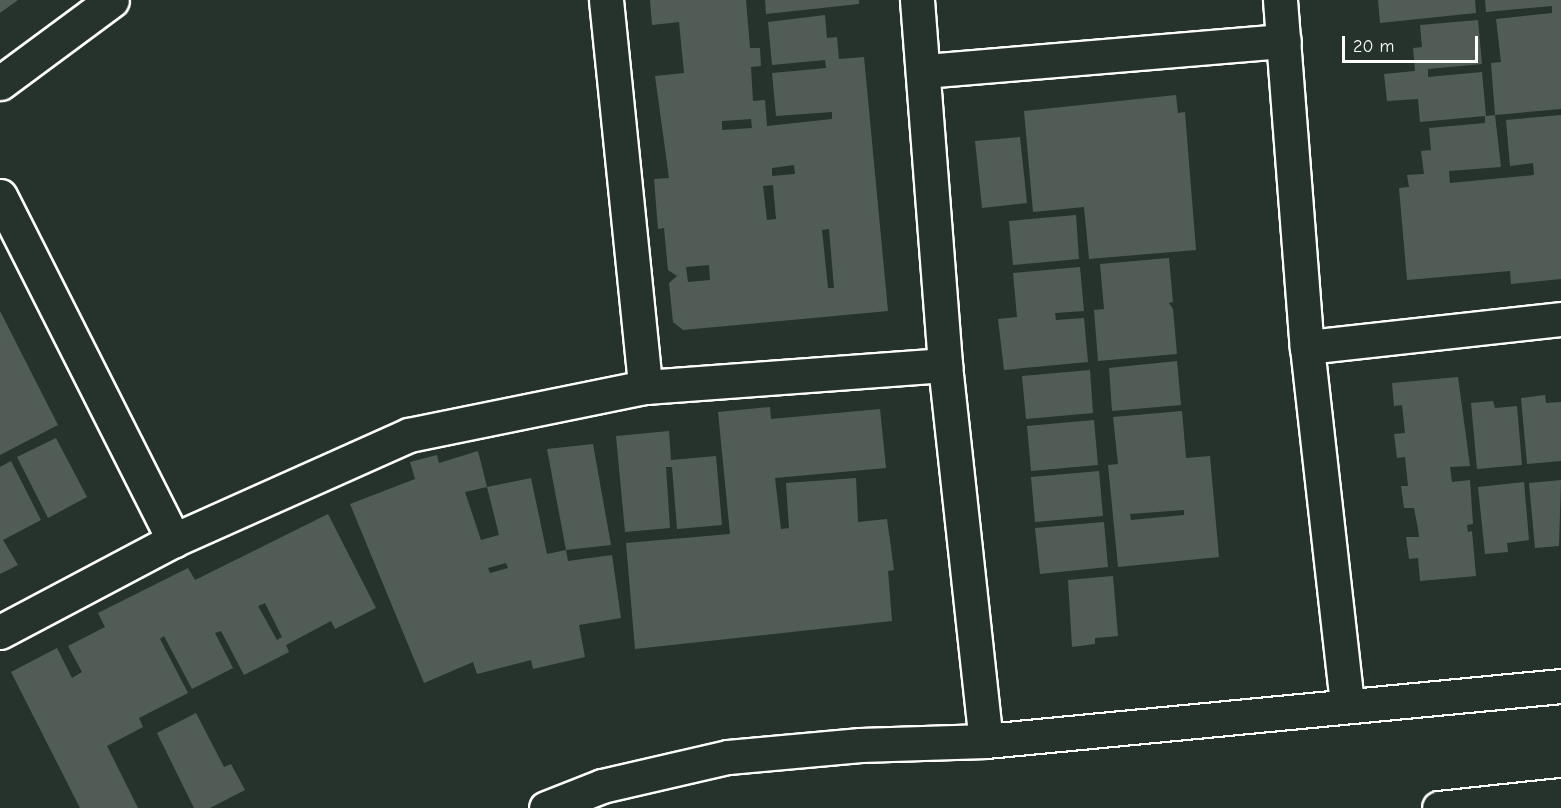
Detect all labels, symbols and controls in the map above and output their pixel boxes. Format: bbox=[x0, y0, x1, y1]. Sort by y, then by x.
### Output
scale bar bbox=[1345, 24, 1482, 62]
text: 20 m bbox=[1353, 36, 1394, 57]

